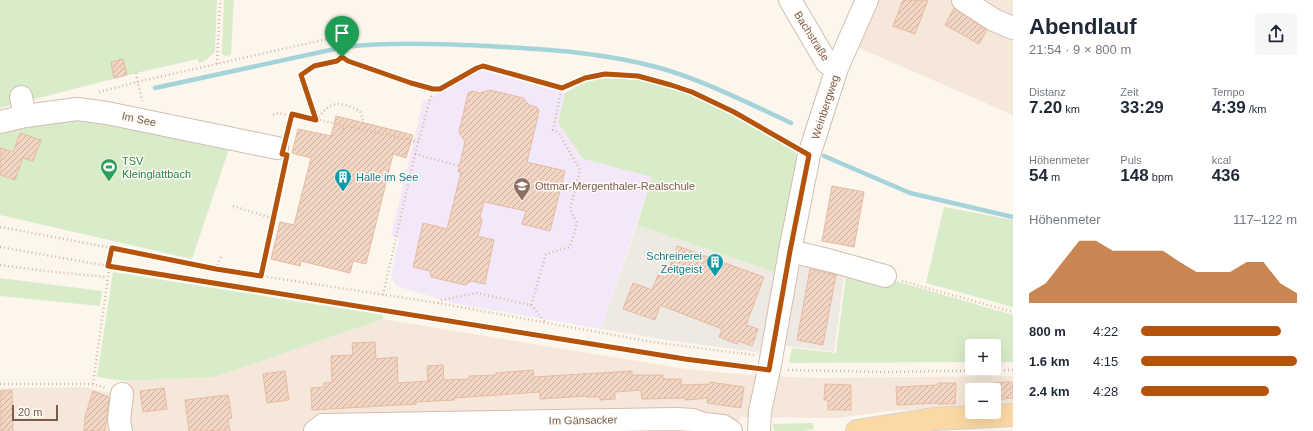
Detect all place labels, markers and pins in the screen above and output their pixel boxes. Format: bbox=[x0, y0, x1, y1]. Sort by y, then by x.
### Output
pin bbox=[325, 16, 359, 57]
place label: TSV Kleinglattbach bbox=[122, 155, 191, 180]
sports icon: TSV Kleinglattbach bbox=[99, 157, 119, 182]
building icon: Halle im See bbox=[333, 167, 353, 192]
place label: Halle im See bbox=[356, 171, 418, 183]
school or university icon: Ottmar-Mergenthaler-Realschule bbox=[512, 176, 532, 201]
place label: Ottmar-Mergenthaler-Realschule bbox=[535, 180, 695, 192]
place label: Schreinerei Zeitgeist bbox=[646, 250, 702, 275]
building icon: Schreinerei Zeitgeist bbox=[705, 252, 725, 277]

